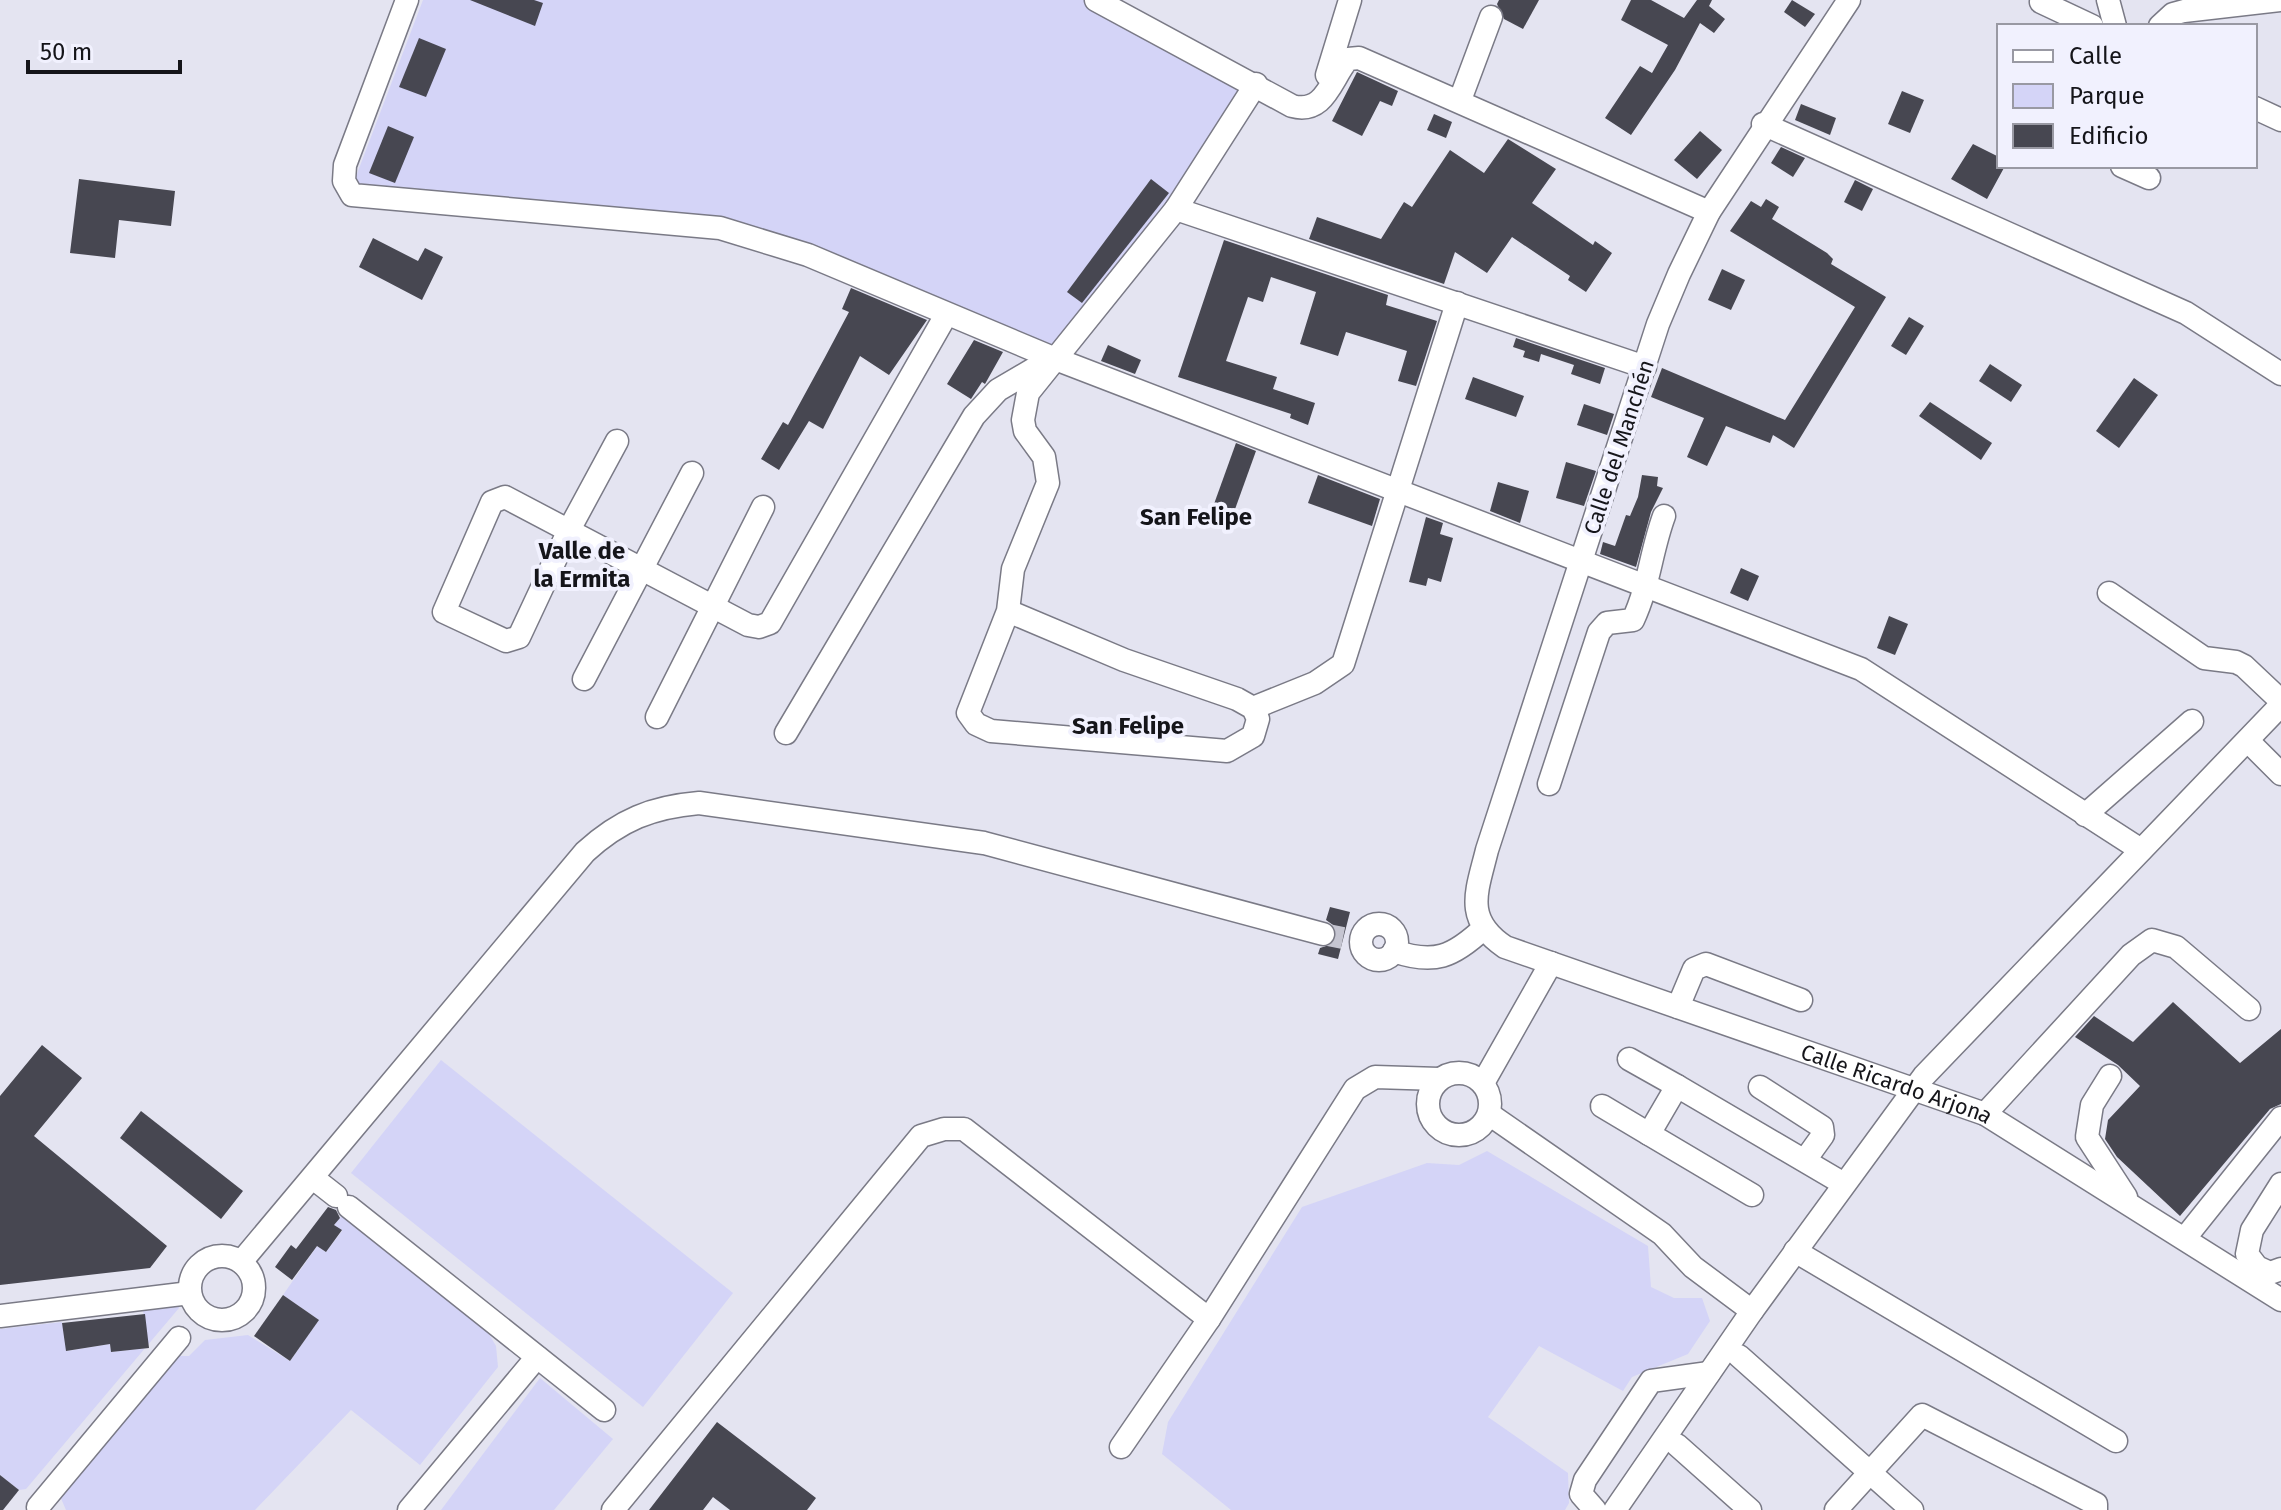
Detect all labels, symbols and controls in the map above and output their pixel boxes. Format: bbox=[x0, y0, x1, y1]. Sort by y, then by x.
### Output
scale bar bbox=[28, 24, 180, 74]
legend bbox=[1997, 24, 2257, 168]
text: 50 m bbox=[40, 38, 92, 66]
text: Calle bbox=[2069, 42, 2122, 70]
text: Parque bbox=[2069, 82, 2145, 110]
text: Edificio bbox=[2069, 122, 2149, 150]
street label: Calle del Manchén bbox=[1578, 356, 1660, 538]
district label: San Felipe bbox=[1140, 503, 1252, 531]
district label: Valle de la Ermita bbox=[533, 537, 631, 593]
district label: San Felipe bbox=[1072, 712, 1184, 740]
street label: Calle Ricardo Arjona bbox=[1798, 1038, 1998, 1129]

